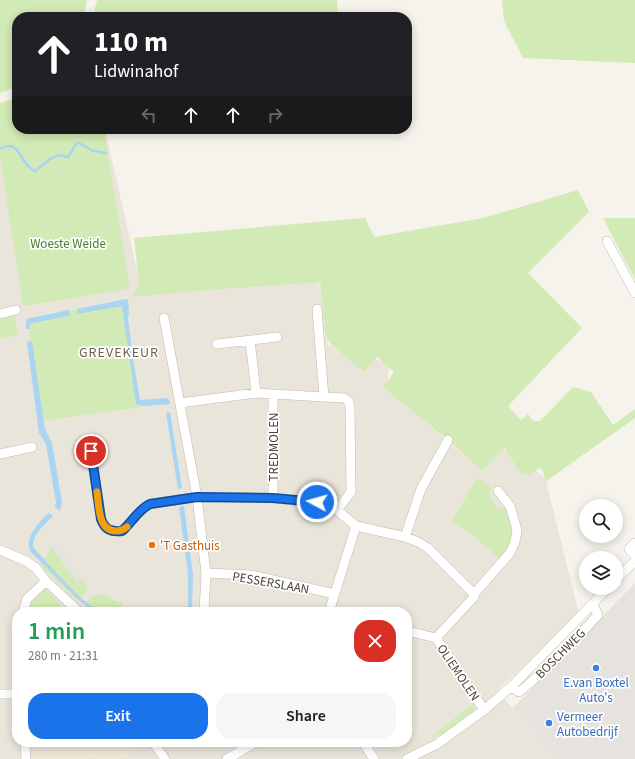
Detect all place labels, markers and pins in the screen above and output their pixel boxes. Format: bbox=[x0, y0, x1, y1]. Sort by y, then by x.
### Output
pin bbox=[74, 434, 108, 468]
place label: 'T Gasthuis bbox=[160, 537, 220, 555]
marker: 'T Gasthuis bbox=[147, 540, 157, 550]
marker: E.van Boxtel Auto's bbox=[591, 663, 601, 673]
place label: E.van Boxtel Auto's bbox=[563, 674, 629, 707]
place label: Vermeer Autobedrijf bbox=[557, 708, 619, 741]
marker: Vermeer Autobedrijf bbox=[544, 718, 554, 728]

